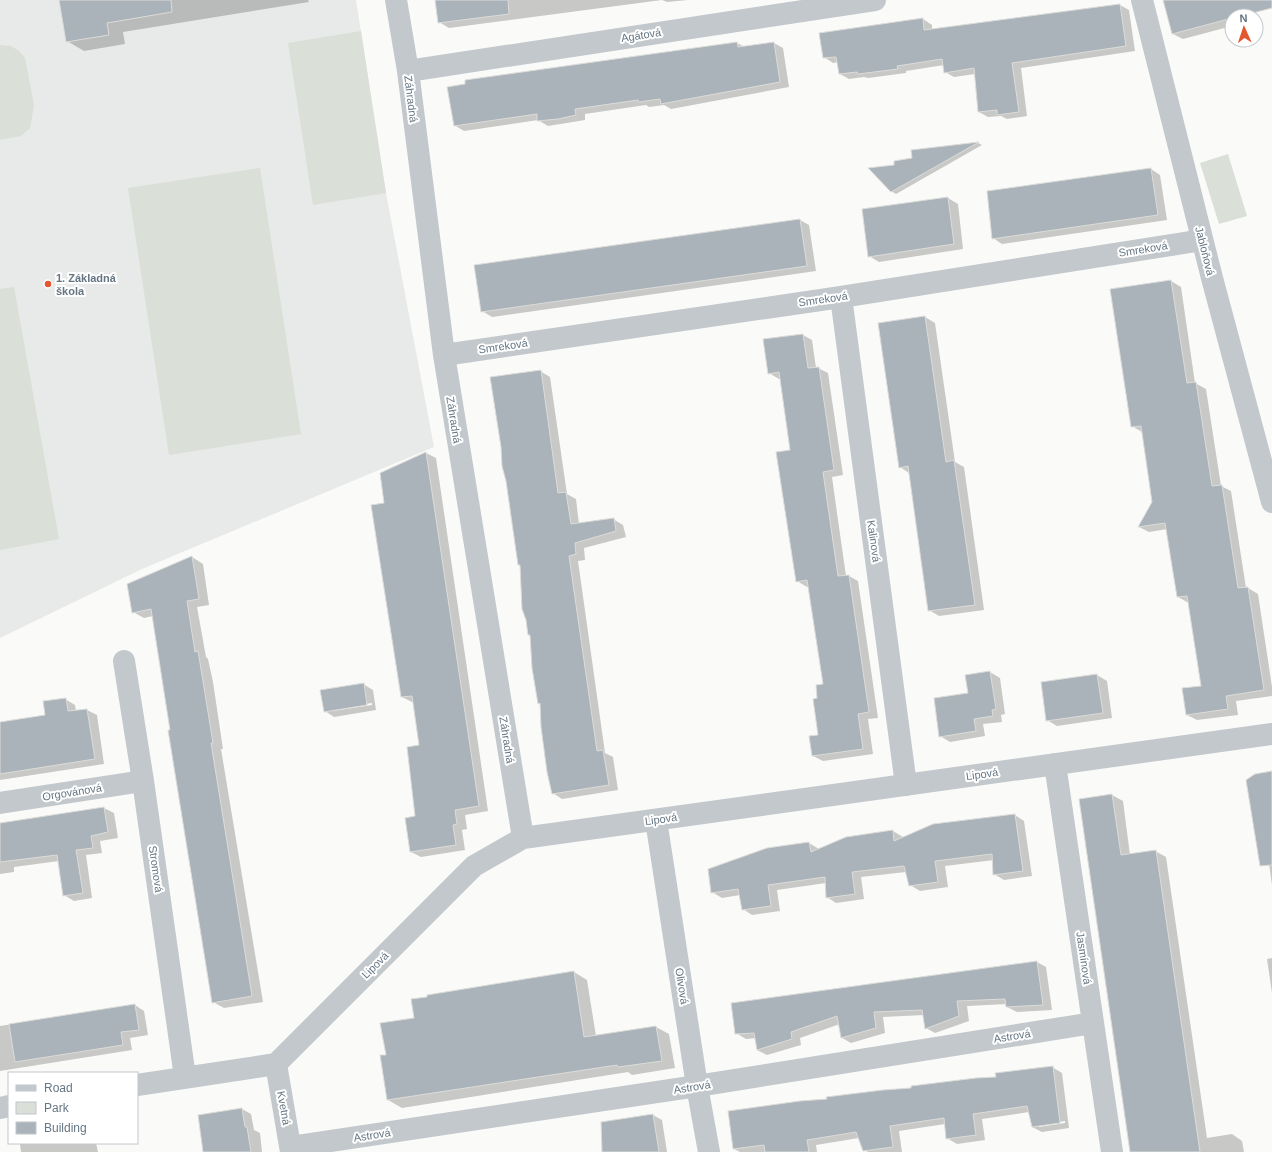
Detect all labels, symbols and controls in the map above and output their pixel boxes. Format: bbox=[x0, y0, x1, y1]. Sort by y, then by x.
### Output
north arrow bbox=[1224, 8, 1264, 48]
text: N bbox=[1239, 12, 1248, 24]
street label: Agátová bbox=[620, 26, 663, 44]
street label: Záhradná bbox=[402, 75, 420, 124]
street label: Jabloňová bbox=[1193, 225, 1217, 278]
street label: Smreková bbox=[1118, 239, 1169, 259]
place label: 1. Základná škola bbox=[56, 272, 117, 297]
marker: 1. Základná škola bbox=[43, 279, 53, 289]
street label: Smreková bbox=[798, 289, 849, 308]
street label: Smreková bbox=[478, 336, 529, 355]
street label: Záhradná bbox=[444, 396, 464, 445]
street label: Kalinová bbox=[865, 519, 883, 564]
street label: Záhradná bbox=[497, 716, 517, 765]
street label: Lipová bbox=[965, 766, 1000, 782]
street label: Orgovánová bbox=[41, 781, 103, 803]
street label: Lipová bbox=[644, 811, 679, 827]
street label: Stromová bbox=[147, 845, 165, 894]
street label: Jasmínová bbox=[1074, 931, 1094, 986]
street label: Lipová bbox=[359, 949, 391, 981]
street label: Olivová bbox=[673, 967, 691, 1006]
street label: Astrová bbox=[993, 1027, 1032, 1045]
legend bbox=[8, 1072, 138, 1144]
street label: Astrová bbox=[673, 1078, 712, 1096]
text: Road bbox=[44, 1081, 73, 1095]
street label: Kvetná bbox=[275, 1090, 293, 1127]
text: Park bbox=[44, 1101, 70, 1115]
text: Building bbox=[44, 1121, 87, 1135]
street label: Astrová bbox=[353, 1126, 392, 1144]

